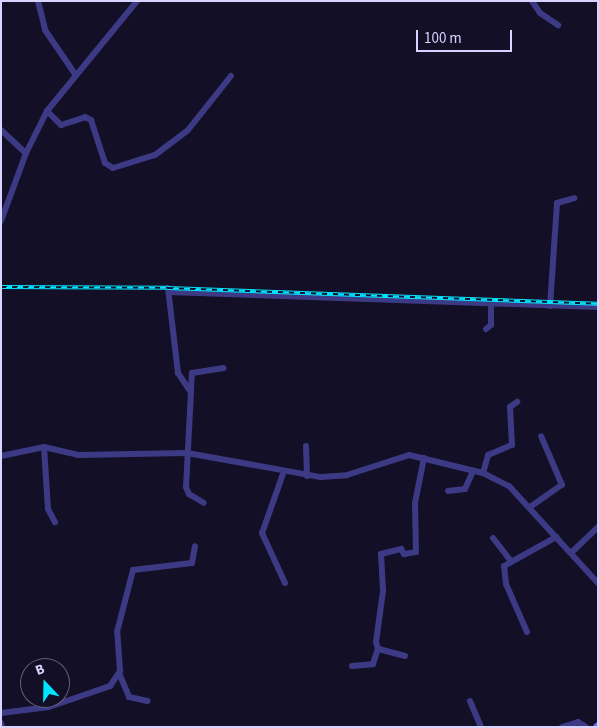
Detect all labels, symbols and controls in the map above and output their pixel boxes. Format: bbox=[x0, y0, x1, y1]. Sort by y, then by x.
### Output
scale bar bbox=[419, 20, 515, 52]
text: 100 m bbox=[424, 28, 462, 49]
north arrow bbox=[20, 658, 70, 708]
text: B bbox=[32, 659, 48, 681]

